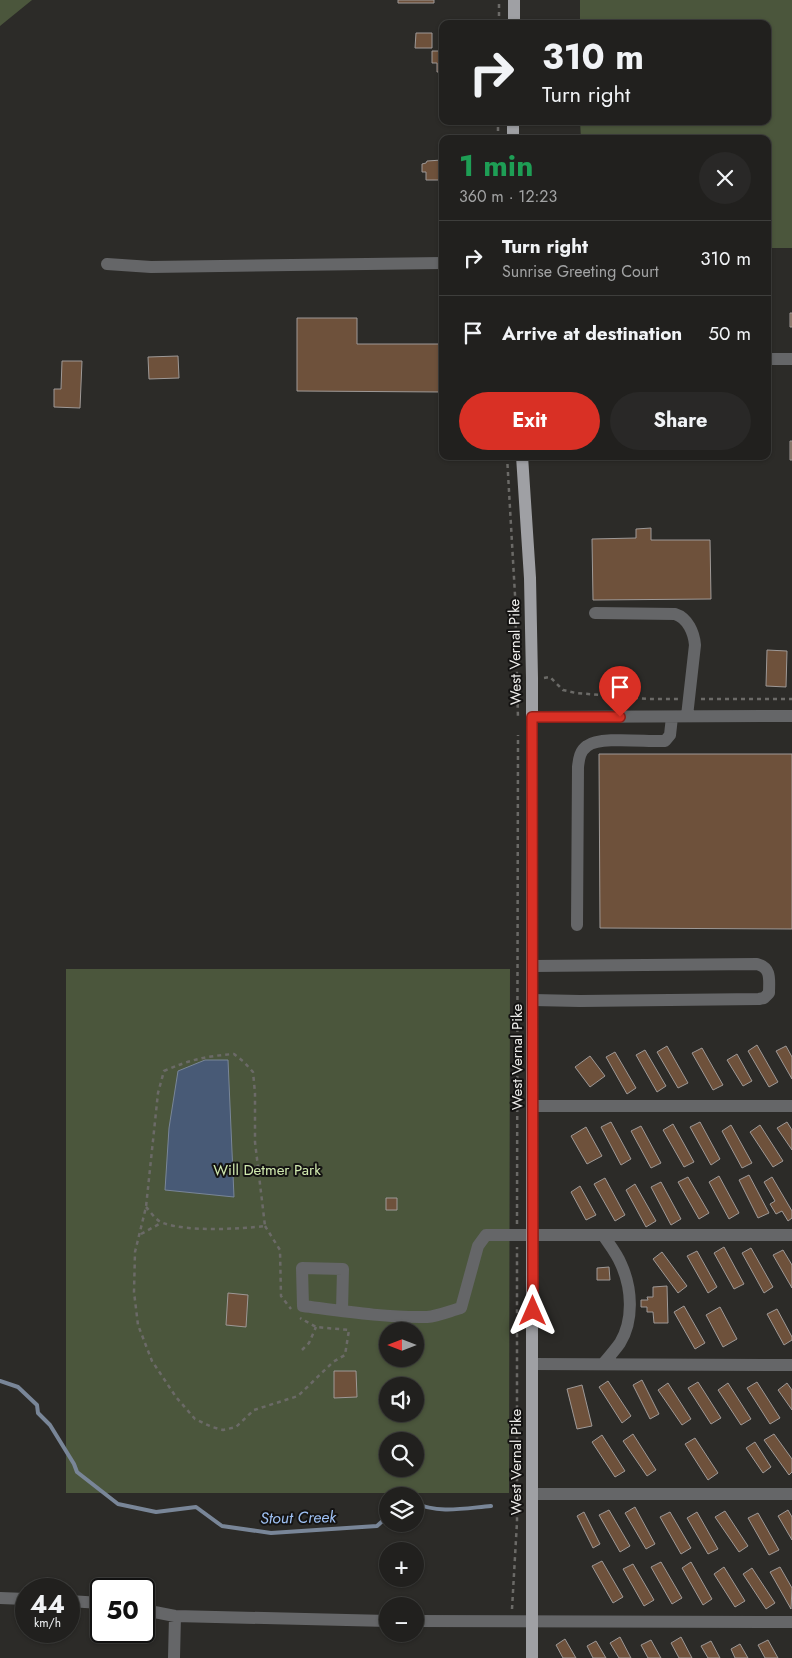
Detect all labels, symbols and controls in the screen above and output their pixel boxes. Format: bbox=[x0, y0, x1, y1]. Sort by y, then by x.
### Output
text: 310 m bbox=[542, 32, 644, 82]
icon: right bbox=[459, 40, 524, 105]
text: Turn right bbox=[542, 78, 630, 110]
text: 1 min bbox=[459, 144, 533, 187]
button: close bbox=[699, 152, 751, 204]
text: 360 m · 12:23 bbox=[459, 185, 557, 208]
text: Turn right bbox=[502, 233, 588, 260]
icon: right bbox=[459, 244, 487, 272]
text: 310 m bbox=[700, 245, 751, 272]
text: Sunrise Greeting Court bbox=[502, 260, 659, 283]
icon: arrive bbox=[459, 319, 487, 347]
text: Arrive at destination bbox=[502, 320, 682, 347]
text: 50 m bbox=[708, 320, 751, 347]
button: Exit bbox=[459, 392, 600, 450]
button: Share bbox=[610, 392, 751, 450]
street label: West Vernal Pike bbox=[503, 598, 527, 705]
pin bbox=[599, 666, 641, 717]
icon: arrive bbox=[606, 673, 634, 701]
street label: West Vernal Pike bbox=[506, 1004, 528, 1110]
park label: Will Detmer Park bbox=[213, 1159, 321, 1181]
position arrow bbox=[506, 1284, 558, 1336]
north arrow bbox=[379, 1322, 424, 1368]
map controls bbox=[379, 1322, 424, 1642]
button: sound bbox=[379, 1377, 424, 1422]
street label: West Vernal Pike bbox=[505, 1409, 527, 1515]
button: search bbox=[379, 1432, 424, 1477]
button: layers bbox=[379, 1487, 424, 1532]
water label: Stout Creek bbox=[260, 1505, 337, 1530]
button: + bbox=[379, 1542, 424, 1587]
speed limit sign: 50 bbox=[90, 1578, 155, 1643]
text: 44 bbox=[30, 1586, 65, 1622]
button: − bbox=[379, 1597, 424, 1642]
text: km/h bbox=[34, 1614, 61, 1632]

